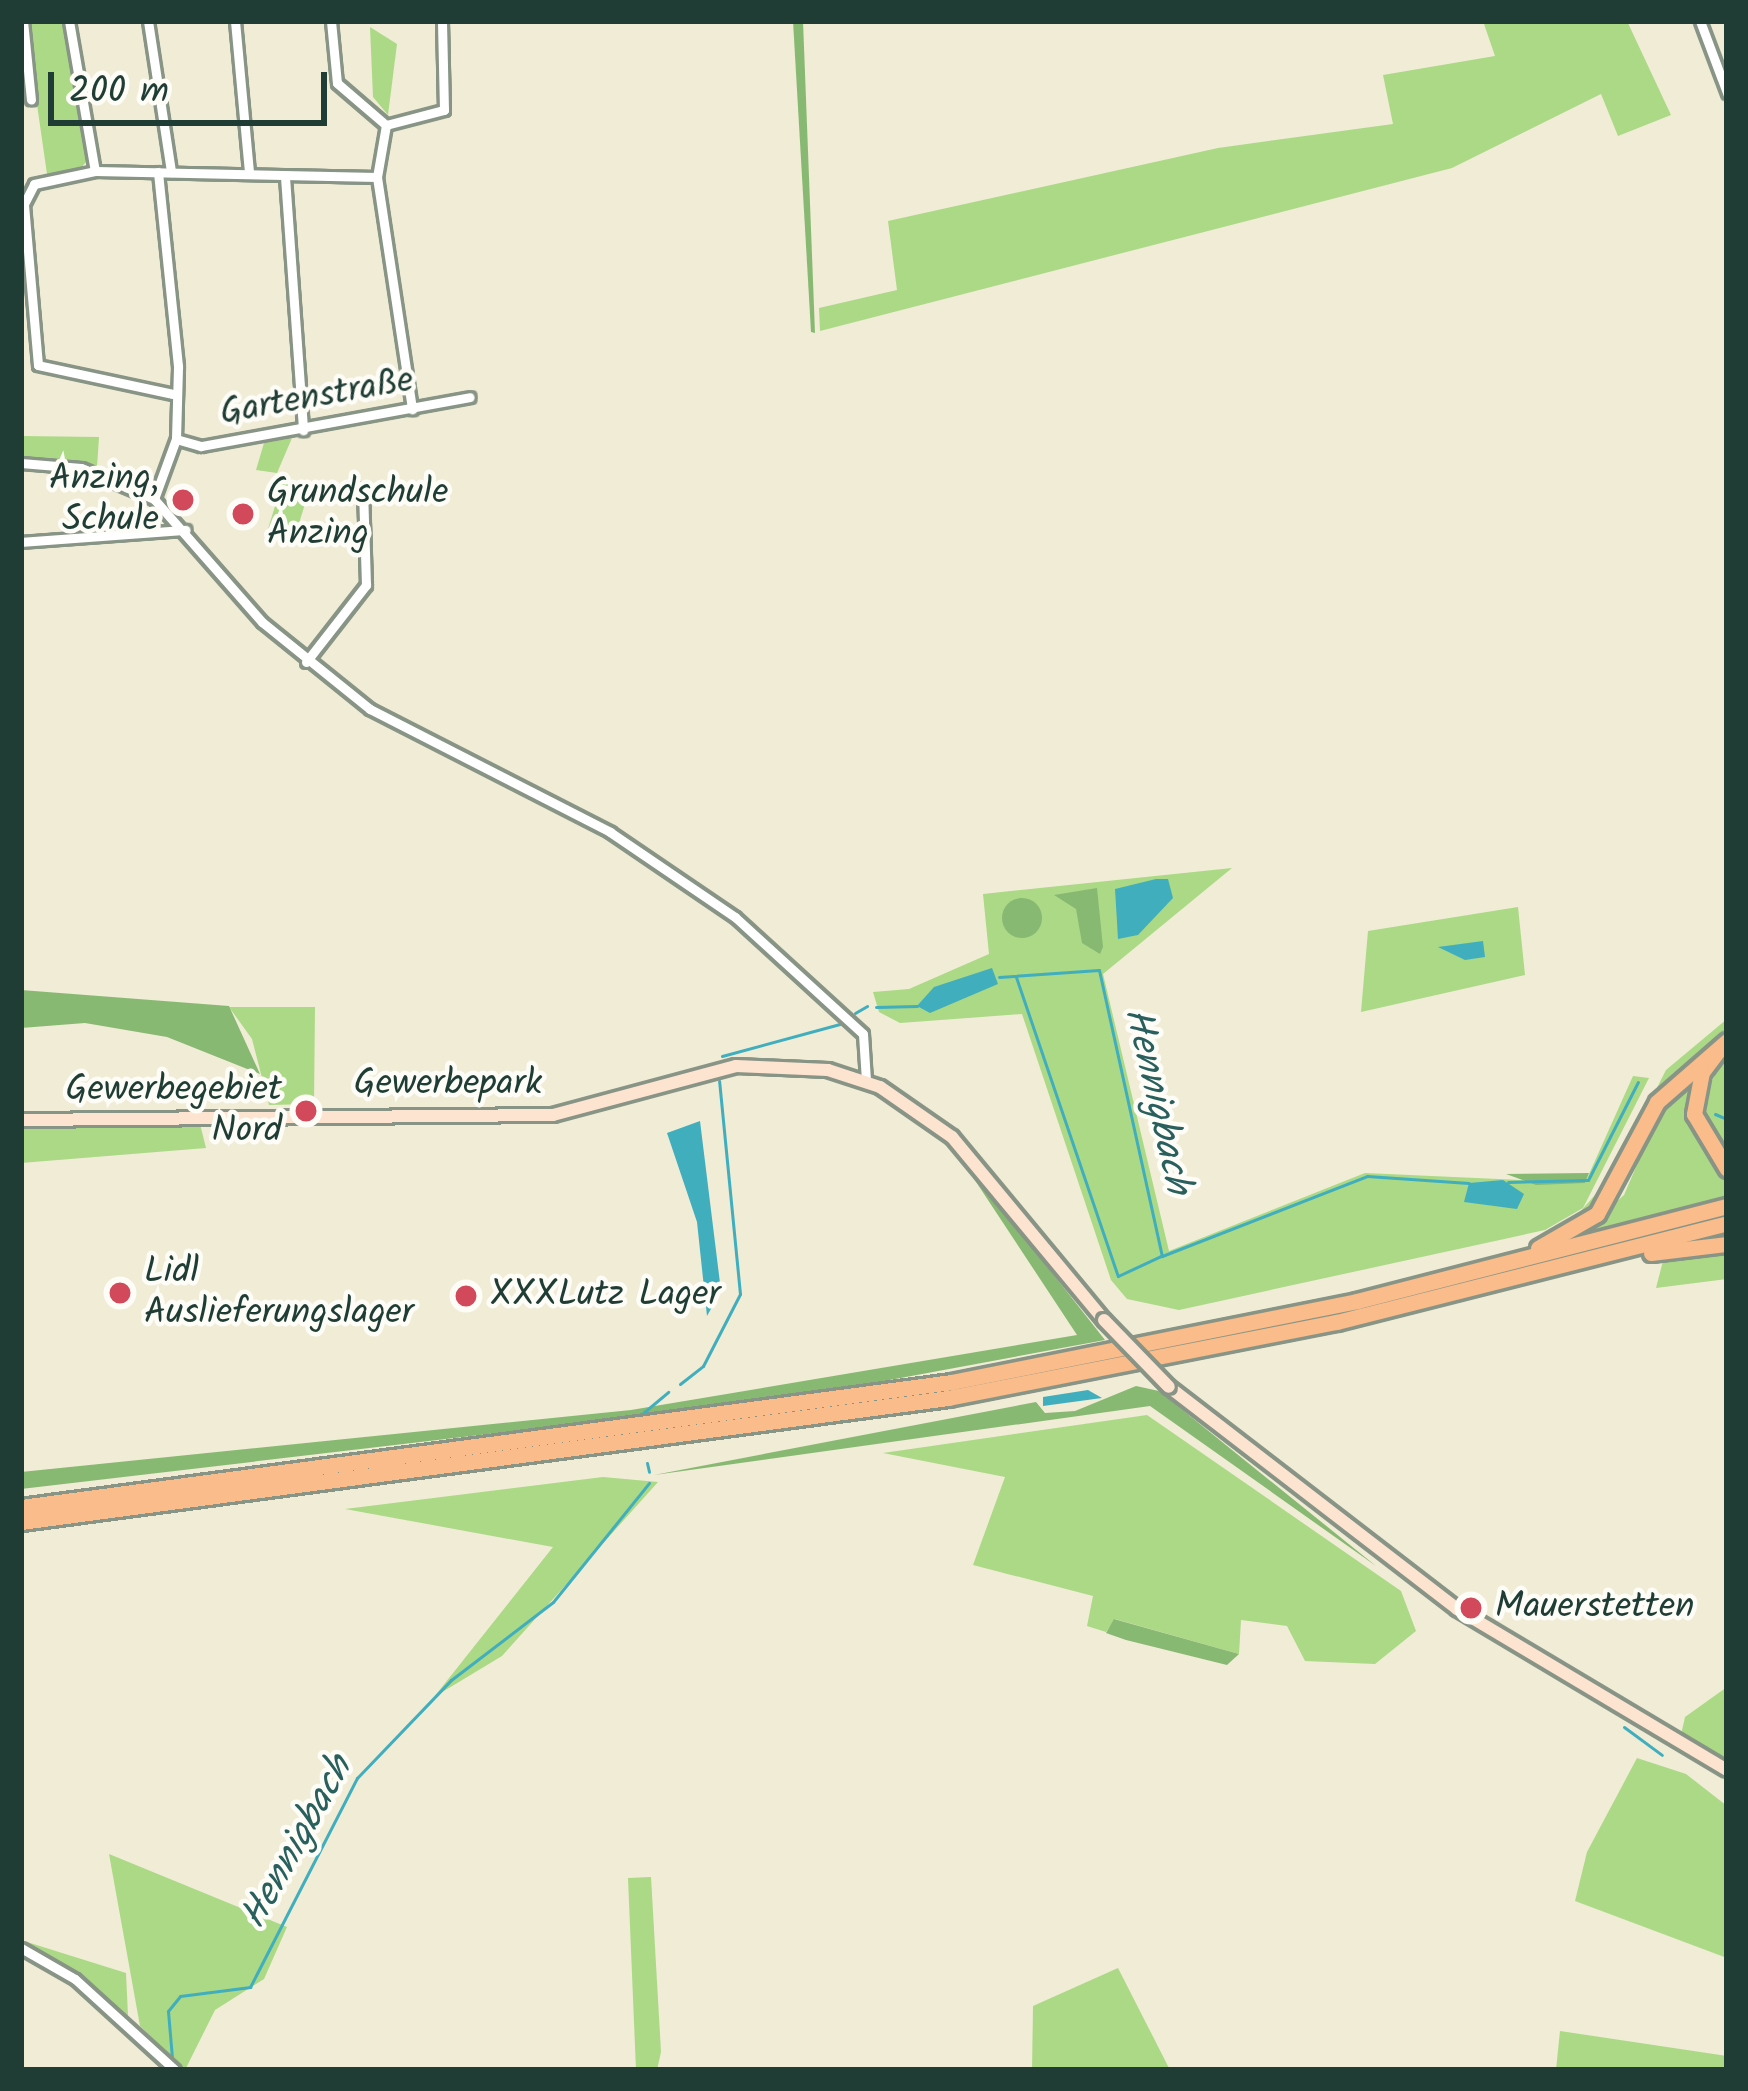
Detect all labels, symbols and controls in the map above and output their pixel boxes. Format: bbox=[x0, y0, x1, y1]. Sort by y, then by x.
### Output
scale bar bbox=[54, 48, 333, 122]
text: 200 m bbox=[69, 64, 169, 121]
street label: Gartenstraße bbox=[217, 360, 417, 436]
place label: Anzing, Schule bbox=[49, 457, 159, 542]
place label: Grundschule Anzing bbox=[267, 471, 448, 556]
marker: Anzing, Schule bbox=[170, 487, 196, 513]
marker: Grundschule Anzing bbox=[230, 501, 256, 527]
water label: Hennigbach bbox=[1112, 1003, 1200, 1199]
street label: Gewerbepark bbox=[354, 1063, 542, 1107]
place label: Gewerbegebiet Nord bbox=[65, 1068, 282, 1153]
marker: Gewerbegebiet Nord bbox=[293, 1098, 319, 1124]
place label: Lidl Auslieferungslager bbox=[144, 1250, 414, 1335]
place label: XXXLutz Lager bbox=[490, 1274, 720, 1318]
marker: Lidl Auslieferungslager bbox=[107, 1280, 133, 1306]
marker: XXXLutz Lager bbox=[453, 1283, 479, 1309]
place label: Mauerstetten bbox=[1495, 1586, 1694, 1630]
marker: Mauerstetten bbox=[1458, 1595, 1484, 1621]
water label: Hennigbach bbox=[231, 1749, 365, 1937]

